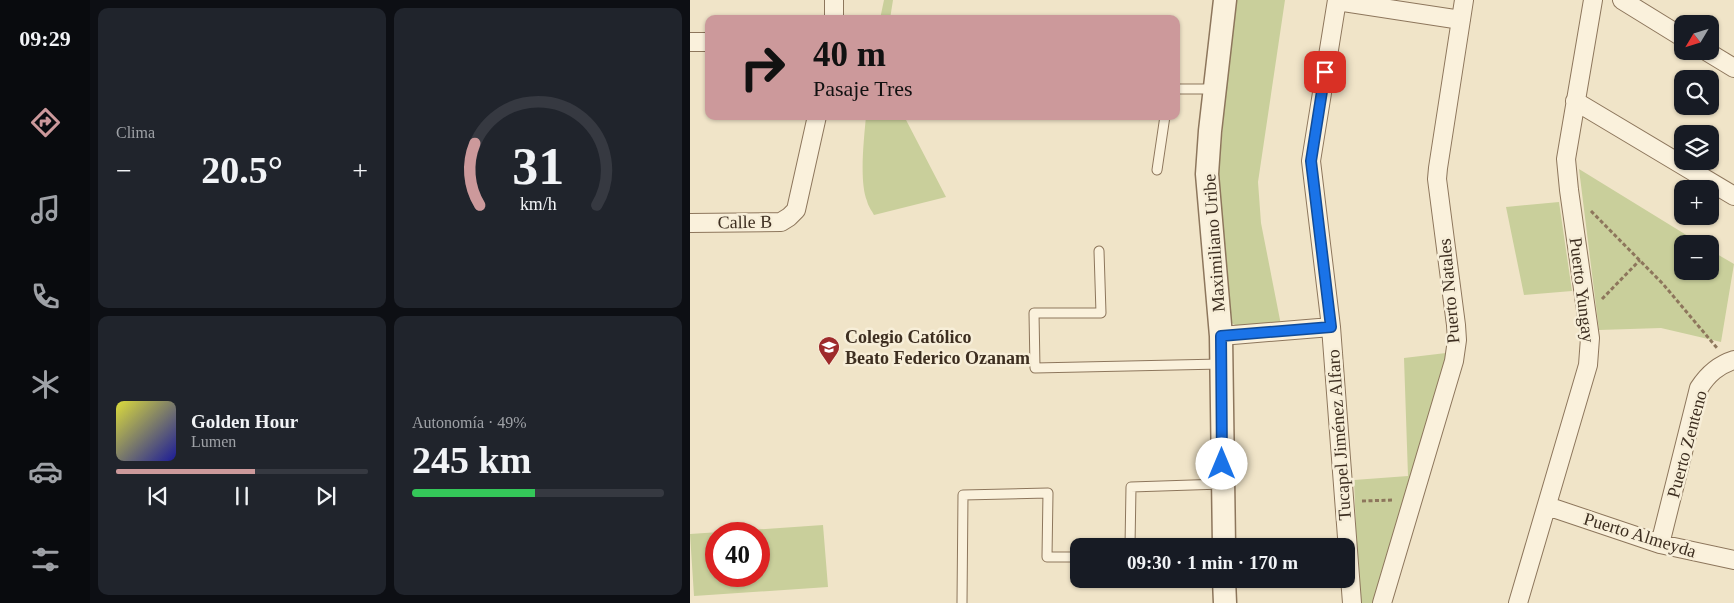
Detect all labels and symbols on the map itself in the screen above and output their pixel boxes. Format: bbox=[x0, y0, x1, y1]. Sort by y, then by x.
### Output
north arrow bbox=[1674, 15, 1719, 60]
pin bbox=[1304, 51, 1346, 93]
street label: Maximiliano Uribe bbox=[1199, 173, 1229, 313]
street label: Calle B bbox=[718, 212, 772, 232]
street label: Puerto Yungay bbox=[1566, 236, 1598, 344]
street label: Puerto Natales bbox=[1434, 238, 1464, 344]
place label: Colegio Católico Beato Federico Ozanam bbox=[845, 327, 1030, 368]
school or university icon: Colegio Católico Beato Federico Ozanam bbox=[817, 335, 841, 366]
street label: Tucapel Jiménez Alfaro bbox=[1323, 349, 1355, 521]
street label: Puerto Zenteno bbox=[1663, 388, 1711, 500]
position arrow bbox=[1195, 437, 1247, 489]
street label: Puerto Almeyda bbox=[1581, 508, 1699, 562]
speed limit sign: 40 bbox=[705, 522, 770, 587]

